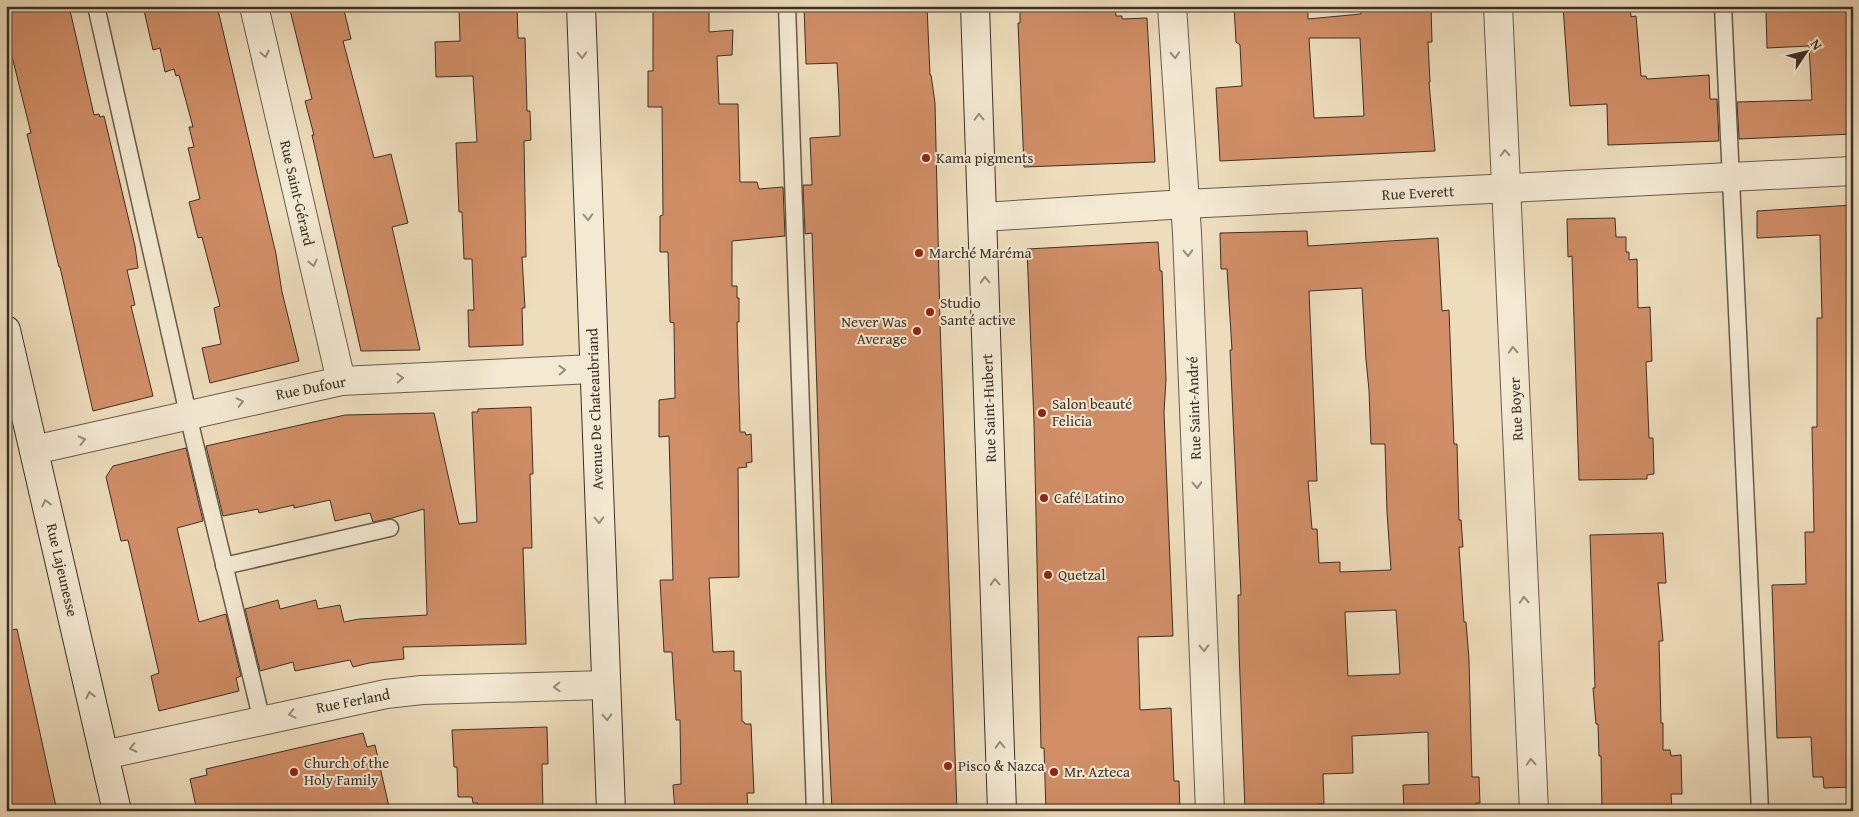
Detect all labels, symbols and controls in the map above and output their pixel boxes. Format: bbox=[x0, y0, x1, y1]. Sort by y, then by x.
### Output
north arrow bbox=[1782, 28, 1832, 78]
text: N bbox=[1806, 35, 1828, 55]
one-way arrow bbox=[259, 49, 270, 58]
one-way arrow bbox=[577, 51, 588, 59]
one-way arrow bbox=[1169, 51, 1180, 59]
one-way arrow bbox=[974, 113, 984, 121]
street label: Rue Saint-Gérard bbox=[275, 138, 320, 248]
place label: Kama pigments bbox=[936, 147, 1033, 168]
one-way arrow bbox=[1499, 148, 1510, 156]
marker: Kama pigments bbox=[920, 152, 932, 164]
street label: Rue Everett bbox=[1381, 180, 1455, 205]
one-way arrow bbox=[583, 214, 593, 222]
place label: Marché Maréma bbox=[929, 242, 1031, 263]
marker: Marché Maréma bbox=[913, 247, 925, 259]
one-way arrow bbox=[1183, 250, 1193, 257]
one-way arrow bbox=[307, 259, 318, 268]
one-way arrow bbox=[979, 276, 990, 284]
place label: Studio Santé active bbox=[940, 292, 1016, 330]
marker: Studio Santé active bbox=[924, 306, 936, 318]
place label: Never Was Average bbox=[841, 311, 907, 349]
marker: Never Was Average bbox=[911, 325, 923, 337]
street label: Avenue De Chateaubriand bbox=[581, 328, 608, 490]
one-way arrow bbox=[1508, 346, 1519, 354]
street label: Rue Saint-Hubert bbox=[976, 353, 1001, 463]
street label: Rue Saint-André bbox=[1181, 356, 1206, 460]
one-way arrow bbox=[559, 365, 567, 375]
street label: Rue Dufour bbox=[274, 370, 348, 405]
one-way arrow bbox=[396, 372, 404, 383]
street label: Rue Boyer bbox=[1503, 377, 1528, 441]
place label: Salon beauté Felicia bbox=[1052, 393, 1132, 431]
one-way arrow bbox=[236, 397, 245, 408]
marker: Salon beauté Felicia bbox=[1036, 407, 1048, 419]
one-way arrow bbox=[77, 435, 86, 446]
one-way arrow bbox=[1192, 482, 1202, 490]
place label: Café Latino bbox=[1054, 487, 1125, 508]
marker: Café Latino bbox=[1038, 492, 1050, 504]
one-way arrow bbox=[41, 498, 52, 507]
one-way arrow bbox=[594, 516, 605, 524]
street label: Rue Lajeunesse bbox=[42, 521, 83, 619]
place label: Quetzal bbox=[1058, 564, 1105, 585]
marker: Quetzal bbox=[1042, 569, 1054, 581]
one-way arrow bbox=[989, 578, 1000, 586]
one-way arrow bbox=[1519, 595, 1530, 603]
one-way arrow bbox=[1198, 644, 1209, 652]
one-way arrow bbox=[553, 682, 560, 692]
street label: Rue Ferland bbox=[314, 683, 392, 718]
one-way arrow bbox=[85, 691, 96, 700]
one-way arrow bbox=[287, 708, 296, 719]
one-way arrow bbox=[602, 714, 612, 721]
one-way arrow bbox=[995, 740, 1005, 748]
one-way arrow bbox=[129, 743, 138, 753]
place label: Church of the Holy Family bbox=[304, 752, 389, 790]
place label: Pisco & Nazca bbox=[958, 755, 1044, 776]
one-way arrow bbox=[1526, 758, 1537, 766]
marker: Pisco & Nazca bbox=[942, 760, 954, 772]
place label: Mr. Azteca bbox=[1064, 761, 1130, 782]
marker: Church of the Holy Family bbox=[288, 766, 300, 778]
marker: Mr. Azteca bbox=[1048, 766, 1060, 778]

